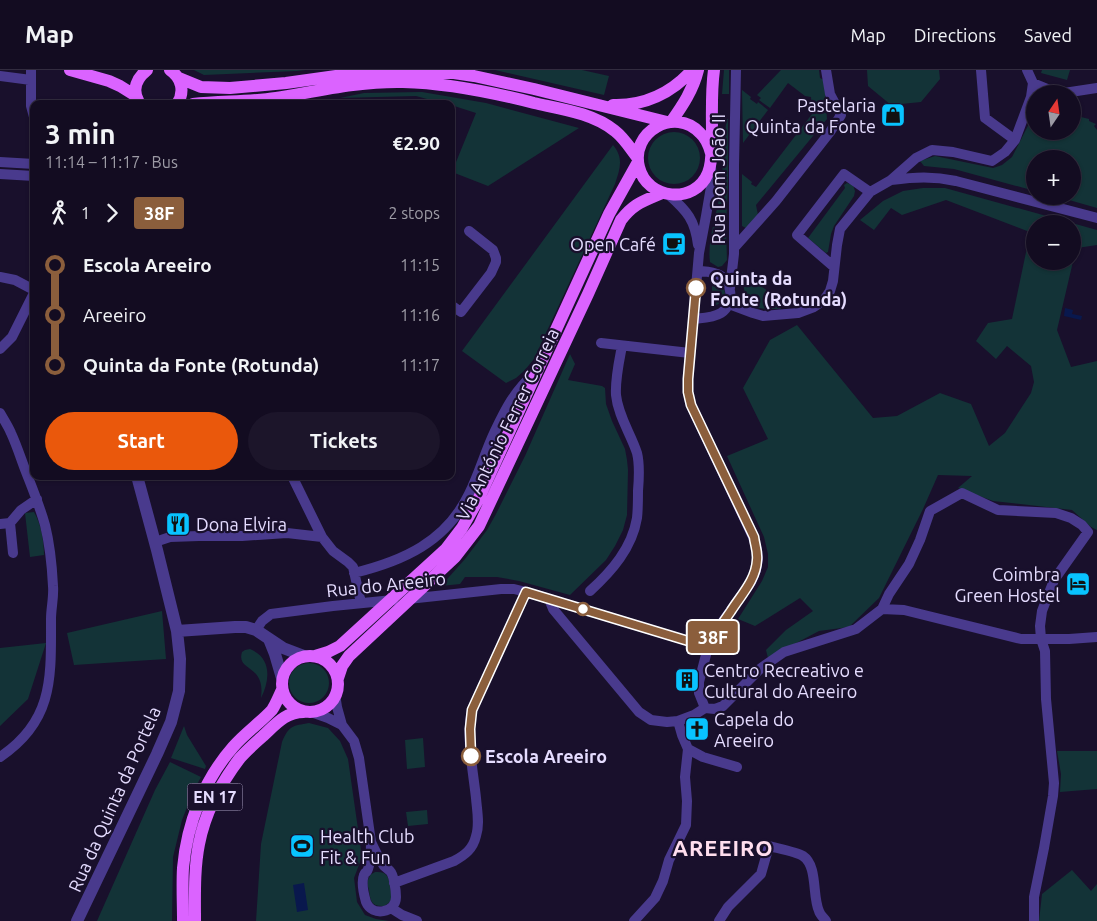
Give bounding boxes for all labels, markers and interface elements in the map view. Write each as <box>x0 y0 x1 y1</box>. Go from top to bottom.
text: Map <box>25 21 74 48</box>
text: Map <box>850 25 886 45</box>
text: Directions <box>914 25 996 45</box>
text: Saved <box>1024 25 1072 45</box>
north arrow <box>1026 85 1081 140</box>
map controls <box>1026 85 1081 270</box>
place label: Pastelaria Quinta da Fonte <box>746 95 876 137</box>
shop icon: Pastelaria Quinta da Fonte <box>880 102 906 128</box>
street label: Rua Dom João II <box>708 114 728 244</box>
text: 3 min <box>45 118 116 149</box>
text: €2.90 <box>392 132 440 154</box>
button: + <box>1026 150 1081 205</box>
text: 11:14 – 11:17 · Bus <box>45 153 178 171</box>
icon: walk <box>45 199 73 227</box>
icon: forward <box>98 199 126 227</box>
text: 38F <box>144 203 174 223</box>
text: 1 <box>81 204 90 222</box>
text: 2 stops <box>388 204 440 222</box>
button: − <box>1026 215 1081 270</box>
cafe icon: Open Café <box>661 231 687 257</box>
place label: Open Café <box>570 234 656 254</box>
text: Escola Areeiro <box>83 254 212 276</box>
text: 11:15 <box>400 256 440 274</box>
place label: Quinta da Fonte (Rotunda) <box>710 268 847 310</box>
marker: Quinta da Fonte (Rotunda) <box>686 278 706 298</box>
text: Areeiro <box>83 304 146 326</box>
text: 11:16 <box>400 306 440 324</box>
street label: Via António Ferrer Correia <box>452 325 562 523</box>
text: Quinta da Fonte (Rotunda) <box>83 354 319 376</box>
text: 11:17 <box>400 356 440 374</box>
button: Start <box>45 412 238 470</box>
button: Tickets <box>248 412 440 470</box>
restaurant icon: Dona Elvira <box>165 511 191 537</box>
place label: Dona Elvira <box>196 514 287 534</box>
place label: Coimbra Green Hostel <box>954 564 1060 605</box>
street label: Rua do Areeiro <box>325 568 447 600</box>
hotel icon: Coimbra Green Hostel <box>1065 571 1091 597</box>
unlabelled marker <box>576 602 590 616</box>
line badge: 38F <box>684 621 742 653</box>
text: 38F <box>698 627 728 647</box>
place label: Centro Recreativo e Cultural do Areeiro <box>704 660 864 701</box>
building icon: Centro Recreativo e Cultural do Areeiro <box>674 667 700 693</box>
street label: Rua da Quinta da Portela <box>64 703 165 895</box>
place label: Capela do Areeiro <box>714 709 794 750</box>
church icon: Capela do Areeiro <box>684 716 710 742</box>
marker: Escola Areeiro <box>461 746 481 766</box>
place label: Escola Areeiro <box>485 746 607 766</box>
road number: EN 17 <box>188 784 242 810</box>
place label: Health Club Fit & Fun <box>320 826 414 867</box>
sports icon: Health Club Fit & Fun <box>289 833 315 859</box>
district label: AREEIRO <box>672 835 774 860</box>

